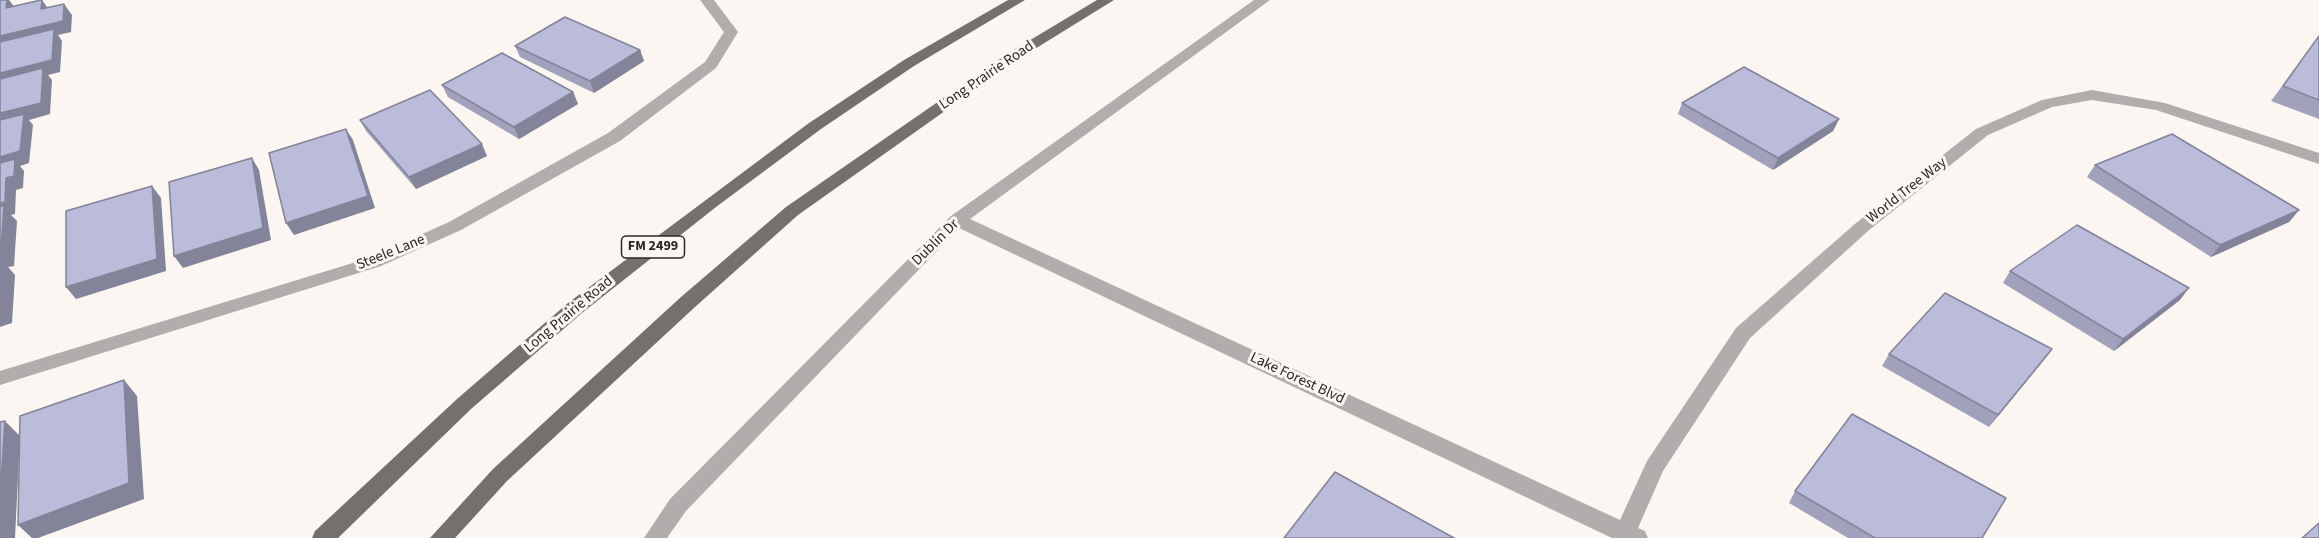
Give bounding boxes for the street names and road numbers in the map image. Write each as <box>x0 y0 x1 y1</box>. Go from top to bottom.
street label: Long Prairie Road <box>936 38 1038 114</box>
street label: World Tree Way <box>1863 154 1951 228</box>
street label: Dublin Dr <box>909 216 963 270</box>
street label: Steele Lane <box>354 231 428 275</box>
road number: FM 2499 <box>622 236 684 258</box>
street label: Long Prairie Road <box>521 273 617 357</box>
street label: Lake Forest Blvd <box>1247 349 1347 409</box>

